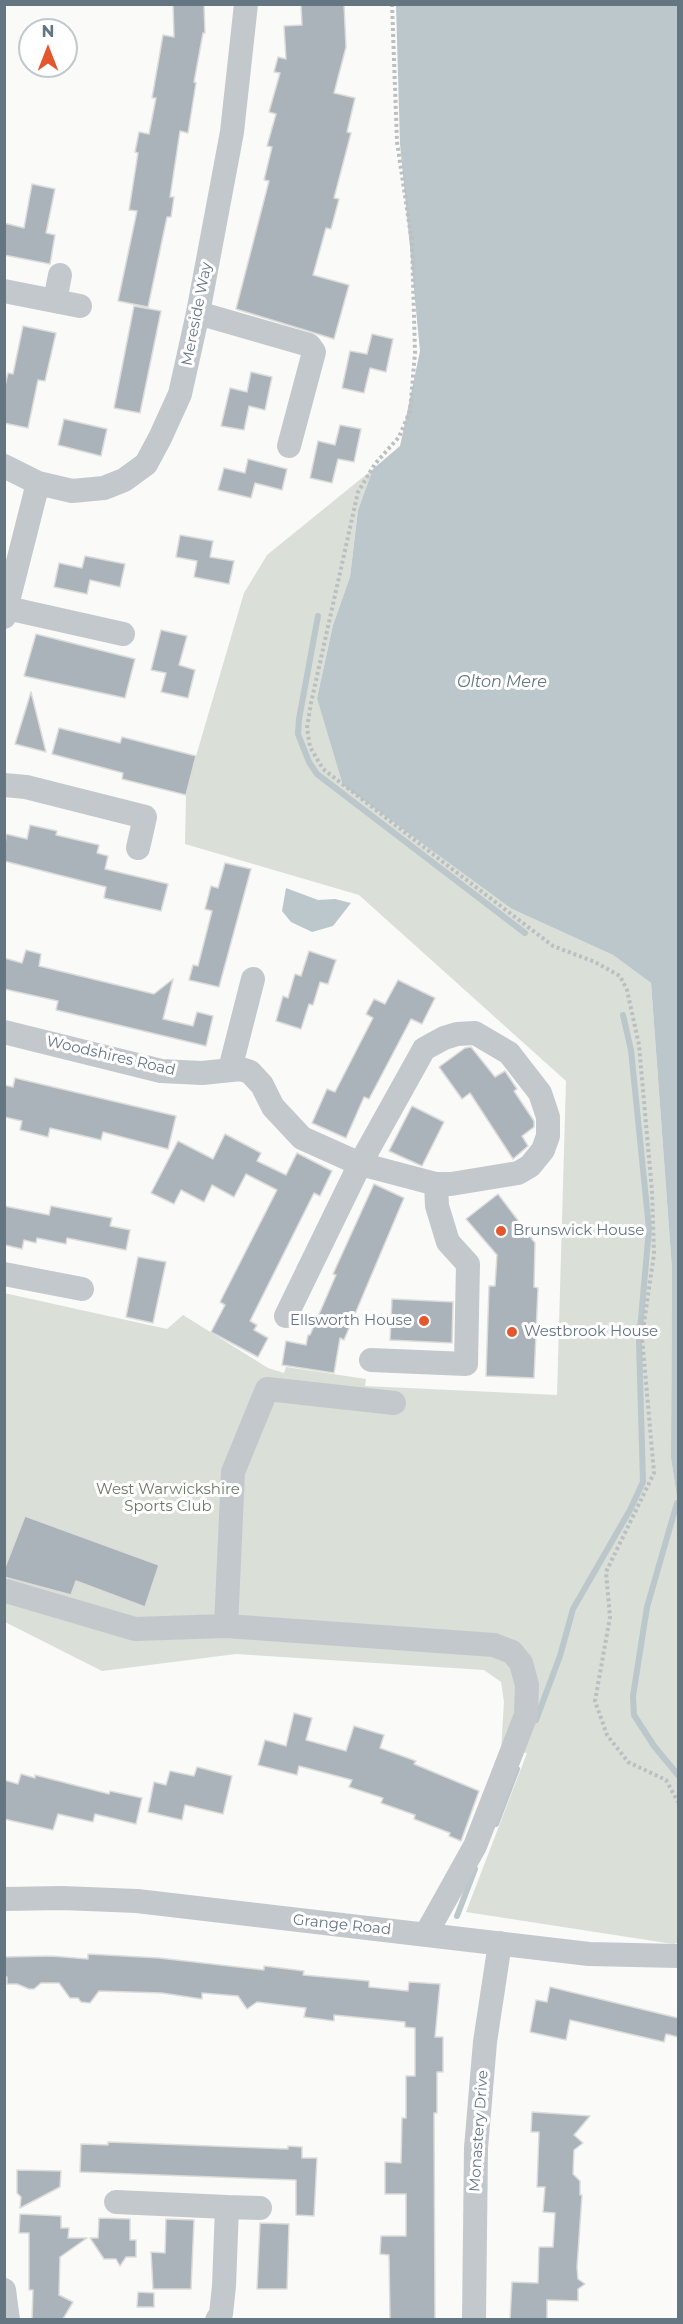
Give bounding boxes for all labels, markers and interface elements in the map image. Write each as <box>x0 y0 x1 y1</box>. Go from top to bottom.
north arrow <box>18 18 78 78</box>
text: N <box>42 22 54 41</box>
street label: Mereside Way <box>178 261 216 367</box>
water label: Olton Mere <box>457 672 547 692</box>
street label: Woodshires Road <box>45 1032 177 1080</box>
place label: Brunswick House <box>513 1222 644 1240</box>
marker: Brunswick House <box>494 1224 508 1238</box>
place label: Ellsworth House <box>290 1312 412 1330</box>
marker: Ellsworth House <box>417 1314 431 1328</box>
place label: Westbrook House <box>524 1323 658 1341</box>
marker: Westbrook House <box>505 1325 519 1339</box>
park label: West Warwickshire Sports Club <box>96 1481 240 1516</box>
street label: Grange Road <box>292 1911 392 1939</box>
street label: Monastery Drive <box>466 2069 492 2193</box>

